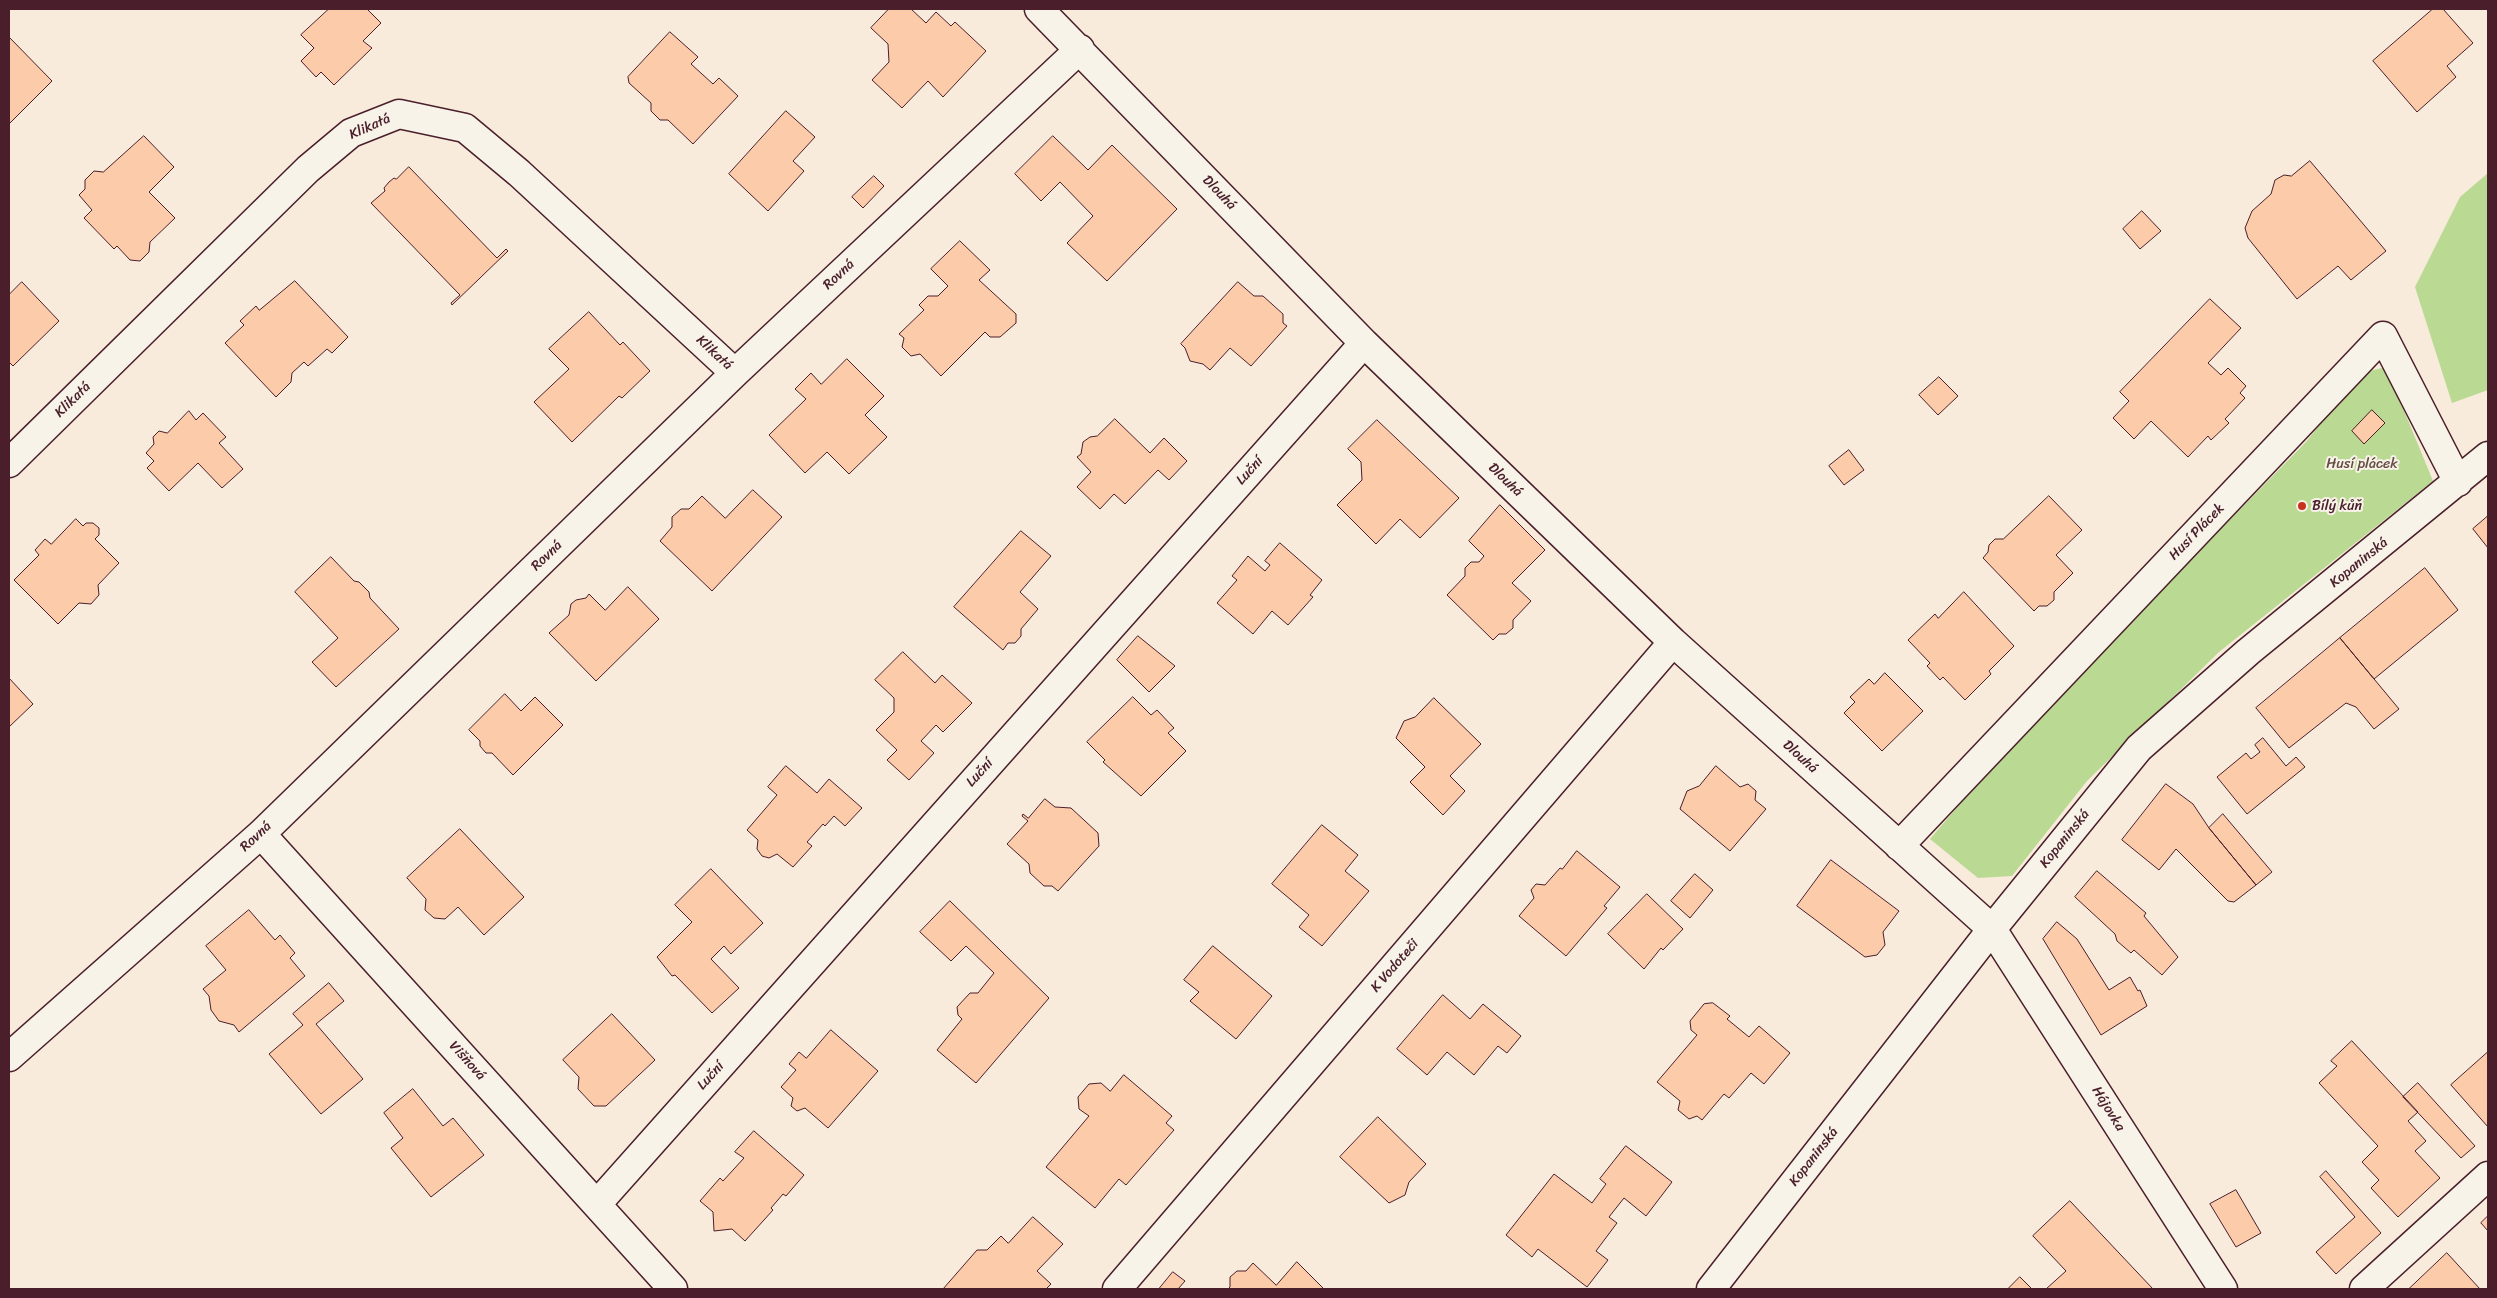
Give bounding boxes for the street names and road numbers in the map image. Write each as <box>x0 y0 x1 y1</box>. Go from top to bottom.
street label: Klikatá <box>347 110 393 144</box>
street label: Dlouhá <box>1199 172 1239 214</box>
street label: Rovná <box>820 256 858 294</box>
street label: Klikatá <box>692 332 736 374</box>
street label: Klikatá <box>52 379 94 421</box>
street label: Luční <box>1233 453 1267 489</box>
street label: Dlouhá <box>1484 460 1526 500</box>
street label: Husí Plácek <box>2166 500 2228 564</box>
street label: Kopaninská <box>2327 534 2391 592</box>
street label: Rovná <box>528 537 566 575</box>
street label: Dlouhá <box>1779 737 1821 777</box>
street label: Luční <box>963 755 997 791</box>
street label: Kopaninská <box>2036 807 2094 871</box>
street label: Rovná <box>237 818 275 856</box>
street label: K Vodoteči <box>1367 936 1423 996</box>
street label: Višňová <box>445 1038 489 1084</box>
street label: Luční <box>694 1058 728 1094</box>
street label: Hájovka <box>2088 1084 2128 1134</box>
street label: Kopaninská <box>1786 1124 1842 1190</box>

